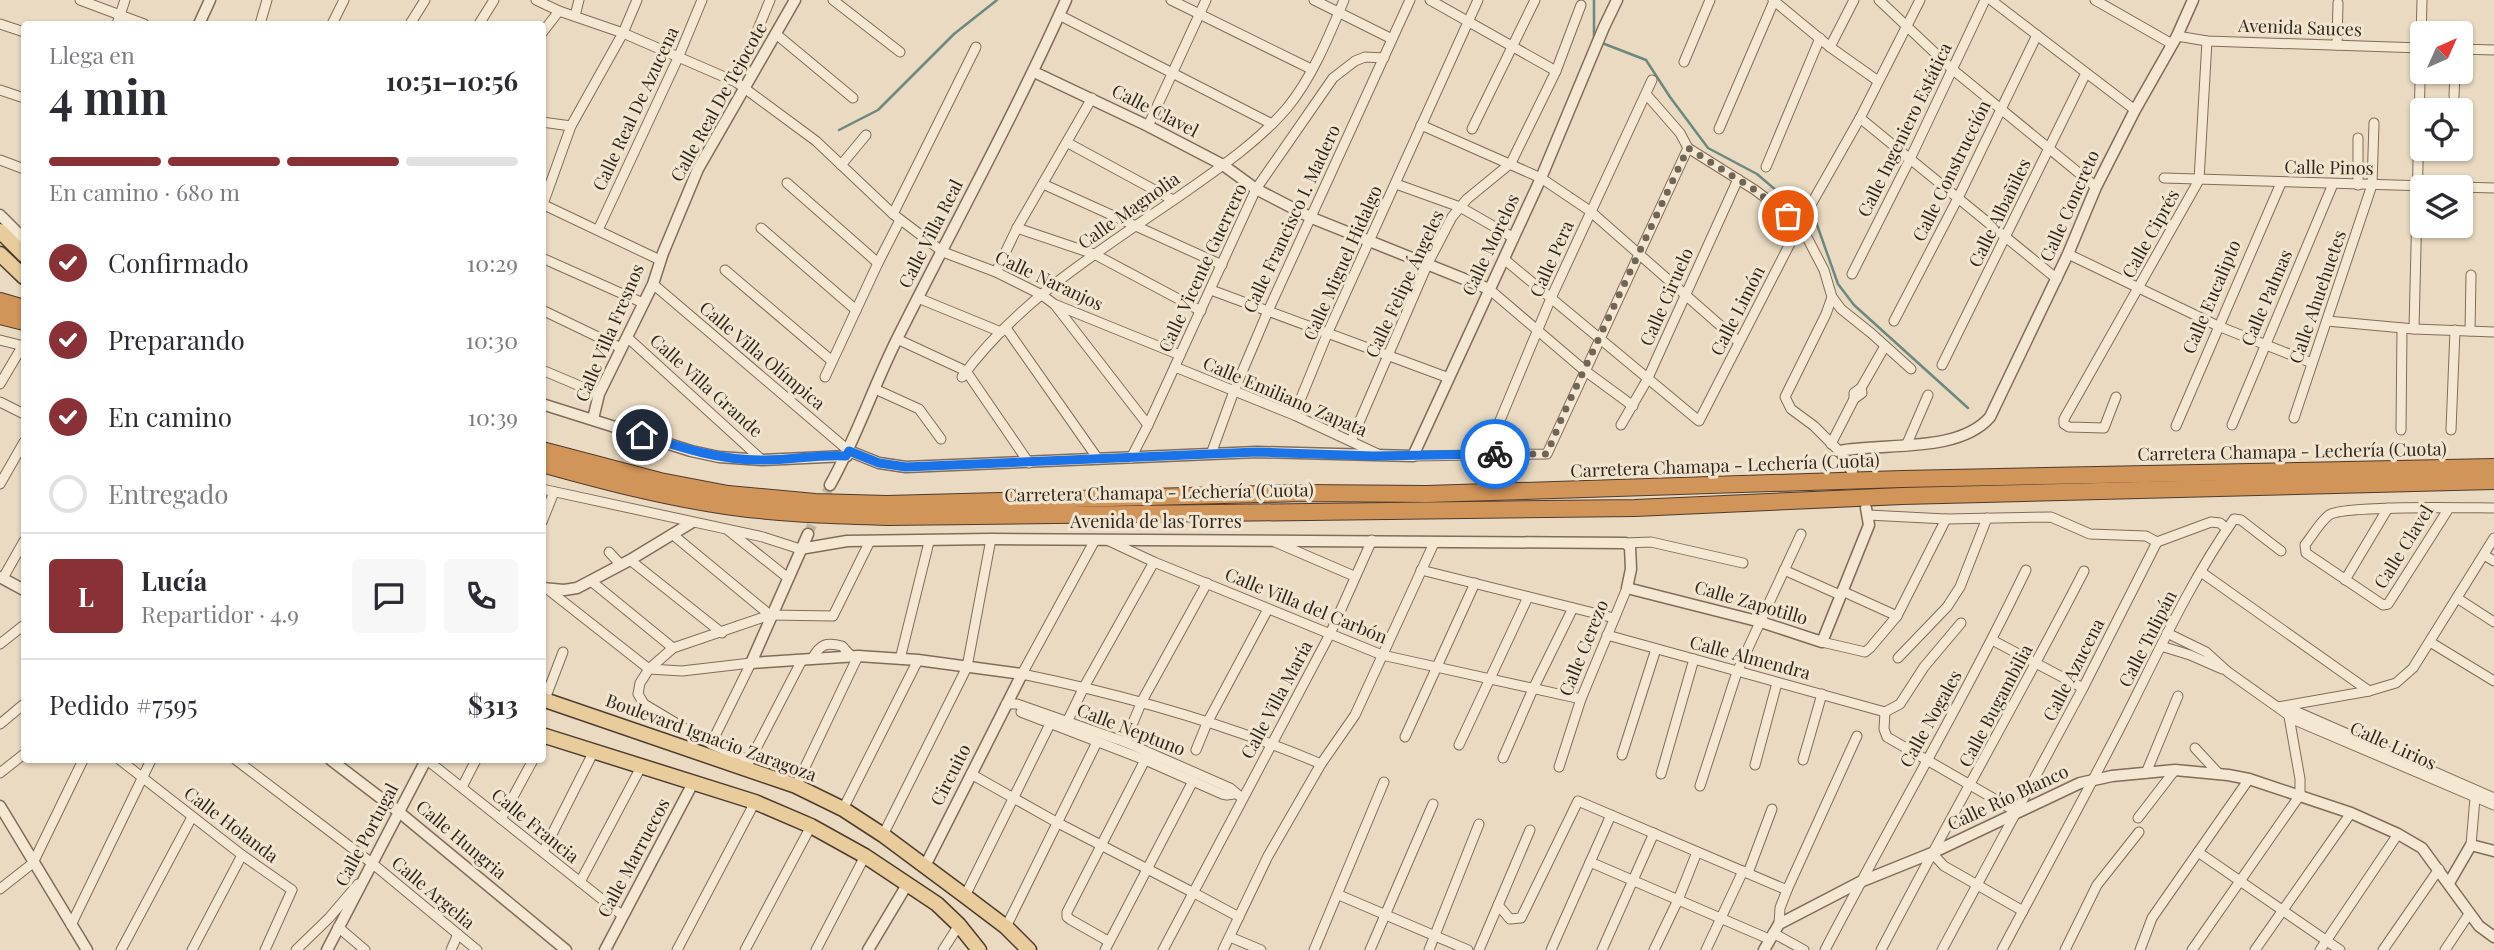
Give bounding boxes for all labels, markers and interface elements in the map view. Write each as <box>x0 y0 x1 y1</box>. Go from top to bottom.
street label: Avenida Sauces <box>2237 13 2362 41</box>
street label: Calle Real De Tejocote <box>664 17 772 186</box>
north arrow <box>2410 21 2473 84</box>
map controls <box>2410 21 2473 238</box>
street label: Calle Real De Azucena <box>587 23 684 194</box>
street label: Calle Ingeniero Estática <box>1851 38 1957 221</box>
text: Llega en <box>49 39 135 70</box>
text: 10:51–10:56 <box>386 63 518 98</box>
text: 4 min <box>49 65 168 127</box>
street label: Calle Clavel <box>1108 78 1203 142</box>
street label: Calle Construcción <box>1906 96 1996 245</box>
button: locate <box>2410 98 2473 161</box>
street label: Calle Francisco I. Madero <box>1237 121 1345 317</box>
street label: Calle Concreto <box>2034 146 2104 265</box>
street label: Calle Albañiles <box>1962 154 2036 271</box>
street label: Calle Pinos <box>2284 154 2374 180</box>
street label: Calle Magnolia <box>1073 166 1184 254</box>
street label: Calle Villa Real <box>892 175 968 292</box>
button: layers <box>2410 175 2473 238</box>
text: En camino · 680 m <box>49 176 240 207</box>
street label: Calle Vicente Guerrero <box>1152 179 1252 356</box>
street label: Calle Miguel Hidalgo <box>1297 181 1387 344</box>
street label: Calle Ciprés <box>2116 185 2184 282</box>
pin <box>1758 186 1818 246</box>
street label: Calle Morelos <box>1456 190 1524 299</box>
icon: bag <box>1769 197 1807 235</box>
street label: Calle Felipe Ángeles <box>1359 206 1449 361</box>
street label: Calle Pera <box>1524 216 1579 301</box>
street label: Calle Ahuehuetes <box>2283 227 2351 367</box>
street label: Calle Eucalipto <box>2176 236 2246 357</box>
icon: check <box>49 244 87 282</box>
street label: Calle Ciruelo <box>1634 244 1698 349</box>
text: Confirmado <box>108 245 249 280</box>
street label: Calle Naranjos <box>991 245 1107 316</box>
street label: Calle Palmas <box>2235 246 2297 350</box>
text: 10:29 <box>467 247 518 278</box>
street label: Calle Villa Fresnos <box>569 260 649 405</box>
street label: Calle Limón <box>1704 261 1770 359</box>
street label: Calle Villa Olímpica <box>695 296 831 415</box>
icon: check <box>49 321 87 359</box>
text: Preparando <box>108 322 245 357</box>
text: 10:30 <box>465 324 518 355</box>
street label: Calle Villa Grande <box>645 328 768 442</box>
street label: Calle Emiliano Zapata <box>1200 351 1371 442</box>
icon: check <box>49 398 87 436</box>
text: En camino <box>108 399 232 434</box>
text: 10:39 <box>467 401 518 432</box>
pin <box>612 405 672 465</box>
icon: home <box>623 416 661 454</box>
courier <box>1460 419 1530 489</box>
icon: bike <box>1476 435 1514 473</box>
street label: Carretera Chamapa - Lechería (Cuota) <box>2137 436 2447 466</box>
street label: Carretera Chamapa - Lechería (Cuota) <box>1570 448 1880 482</box>
text: Entregado <box>108 476 229 511</box>
street label: Carretera Chamapa - Lechería (Cuota) <box>1004 477 1314 507</box>
street label: Calle Clavel <box>2368 500 2438 593</box>
street label: Avenida de las Torres <box>1069 509 1242 533</box>
button: chat <box>352 559 426 633</box>
button: phone <box>444 559 518 633</box>
street label: Calle Villa del Carbón <box>1222 562 1391 649</box>
text: Lucía <box>141 563 207 598</box>
street label: Calle Zapotillo <box>1692 574 1811 630</box>
text: L <box>78 579 94 614</box>
street label: Calle Tulipán <box>2112 586 2182 691</box>
street label: Calle Cerezo <box>1553 596 1613 699</box>
text: Repartidor · 4.9 <box>141 598 299 629</box>
street label: Calle Azucena <box>2037 614 2109 725</box>
street label: Calle Almendra <box>1687 629 1813 685</box>
street label: Calle Villa María <box>1235 636 1317 763</box>
street label: Calle Bugambilia <box>1953 640 2038 771</box>
street label: Calle Nogales <box>1894 666 1967 771</box>
text: Pedido #7595 <box>49 687 198 722</box>
text: $313 <box>468 687 518 722</box>
street label: Boulevard Ignacio Zaragoza <box>603 688 820 786</box>
street label: Calle Neptuno <box>1074 697 1189 761</box>
street label: Calle Lirios <box>2346 715 2440 775</box>
street label: Circuito <box>924 740 976 809</box>
street label: Calle Río Blanco <box>1943 759 2072 836</box>
street label: Calle Portugal <box>329 779 403 890</box>
street label: Calle Holanda <box>180 781 284 868</box>
street label: Calle Francia <box>487 783 584 868</box>
street label: Calle Hungria <box>411 794 512 884</box>
street label: Calle Marruecos <box>592 794 675 921</box>
street label: Calle Argelia <box>387 850 480 934</box>

